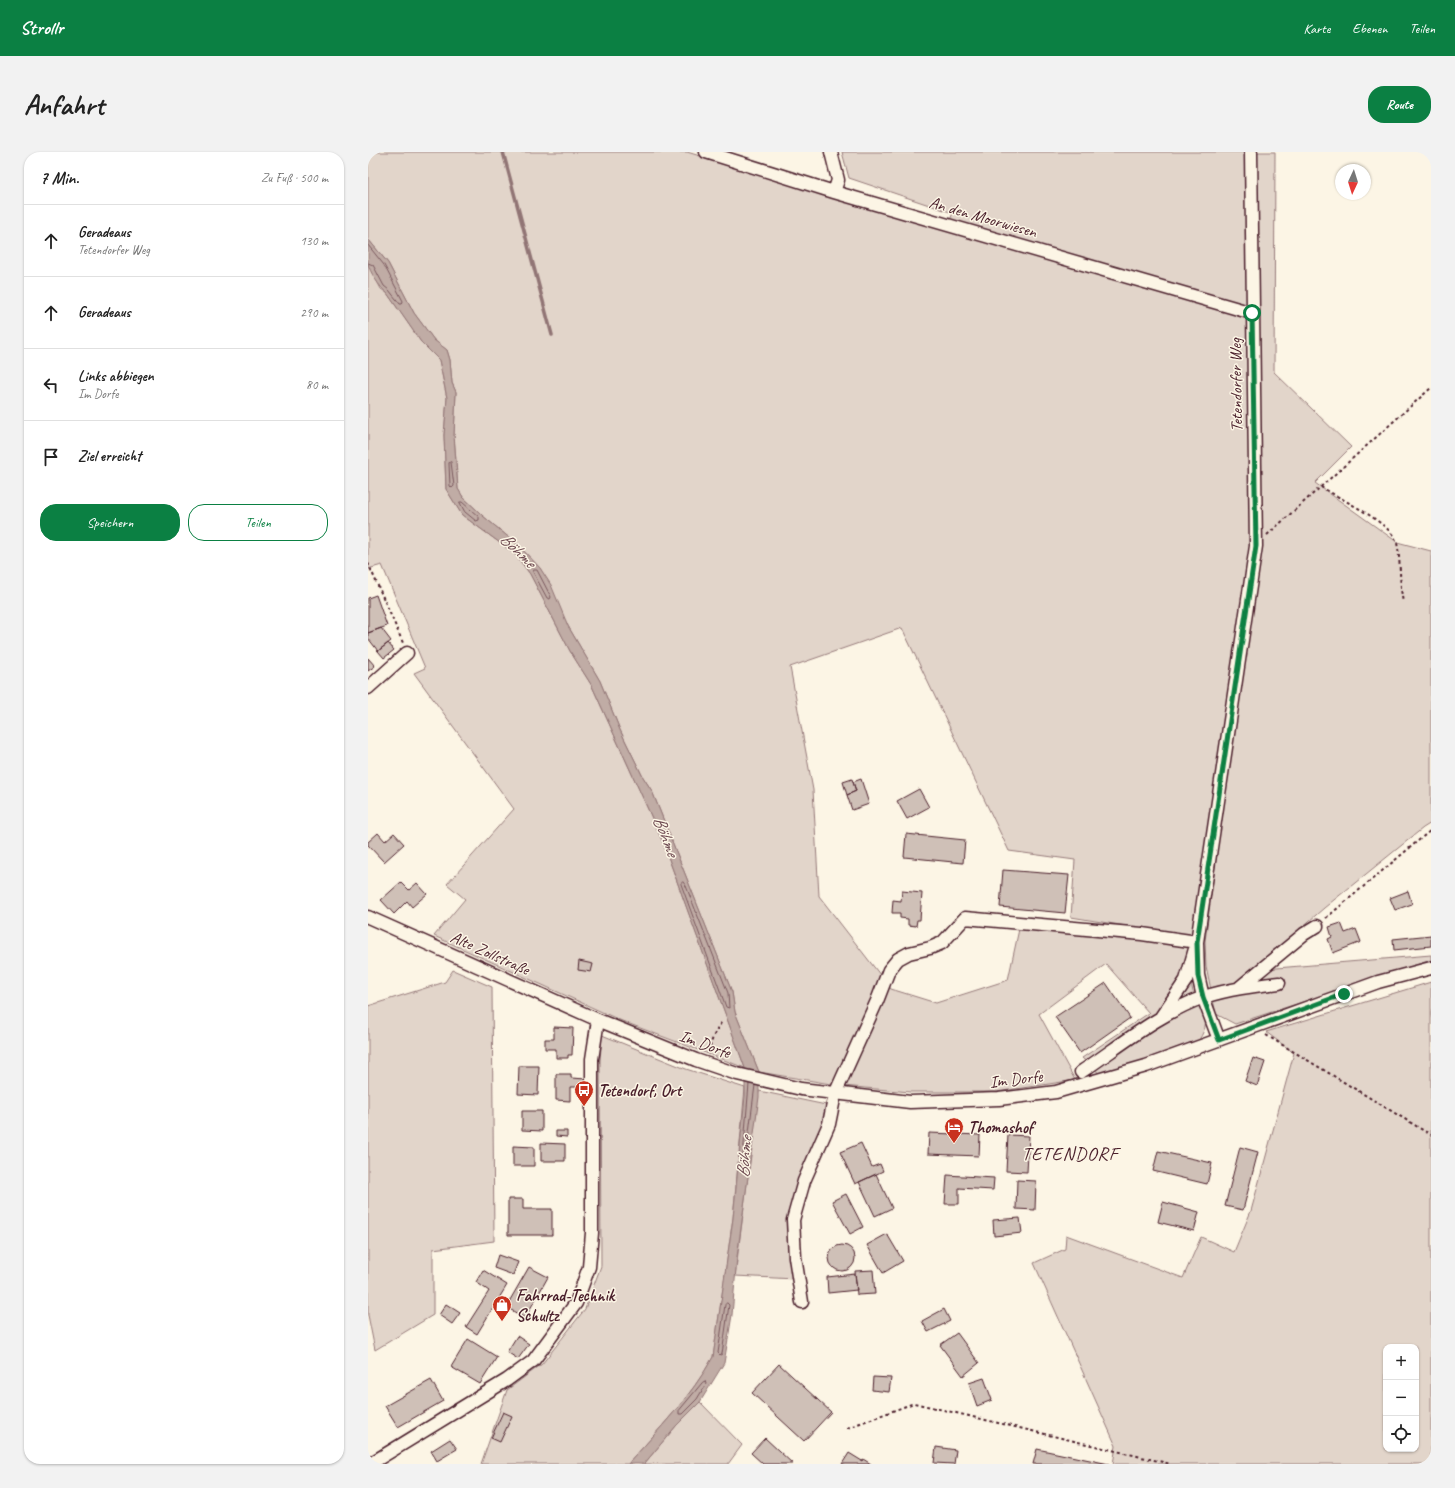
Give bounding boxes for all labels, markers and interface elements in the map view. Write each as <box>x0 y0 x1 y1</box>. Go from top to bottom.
text: Strollr <box>20 16 63 40</box>
text: Karte <box>1303 20 1330 37</box>
text: Ebenen <box>1352 20 1387 37</box>
text: Teilen <box>1409 20 1435 37</box>
button: Route <box>1368 86 1431 123</box>
text: Anfahrt <box>24 87 104 122</box>
north arrow <box>1335 164 1371 200</box>
text: 7 Min. <box>40 168 79 189</box>
text: Zu Fuß · 500 m <box>261 170 328 186</box>
street label: An den Moorwiesen <box>927 192 1040 243</box>
text: Geradeaus <box>78 223 131 242</box>
icon: ahead <box>40 230 62 252</box>
text: 130 m <box>300 233 328 249</box>
text: Tetendorfer Weg <box>78 242 150 258</box>
icon: ahead <box>40 302 62 324</box>
text: Geradeaus <box>78 303 131 322</box>
route start <box>1243 304 1261 322</box>
text: 290 m <box>300 305 328 321</box>
street label: Tetendorfer Weg <box>1225 337 1247 432</box>
text: Links abbiegen <box>78 367 154 386</box>
icon: left <box>40 374 62 396</box>
text: 80 m <box>306 377 328 393</box>
text: Im Dorfe <box>78 386 119 402</box>
icon: arrive <box>40 446 62 468</box>
text: Ziel erreicht <box>78 447 141 466</box>
button: Speichern <box>40 504 180 541</box>
button: Teilen <box>188 504 328 541</box>
water label: Böhme <box>496 528 543 574</box>
water label: Böhme <box>648 813 685 862</box>
street label: Alte Zollstraße <box>447 926 534 980</box>
route end <box>1335 985 1353 1003</box>
street label: Im Dorfe <box>676 1025 735 1063</box>
street label: Im Dorfe <box>988 1065 1045 1093</box>
bus stop icon: Tetendorf, Ort <box>573 1079 595 1107</box>
place label: Tetendorf, Ort <box>598 1080 683 1101</box>
hotel icon: Thomashof <box>943 1116 965 1144</box>
place label: Thomashof <box>968 1117 1037 1138</box>
water label: Böhme <box>731 1133 757 1178</box>
district label: TETENDORF <box>1022 1142 1122 1166</box>
place label: Fahrrad-Technik Schultz <box>516 1285 616 1326</box>
shop icon: Fahrrad-Technik Schultz <box>491 1294 513 1322</box>
map controls <box>1383 1344 1419 1452</box>
button: + <box>1383 1344 1419 1380</box>
button: − <box>1383 1380 1419 1416</box>
button: locate <box>1383 1416 1419 1452</box>

